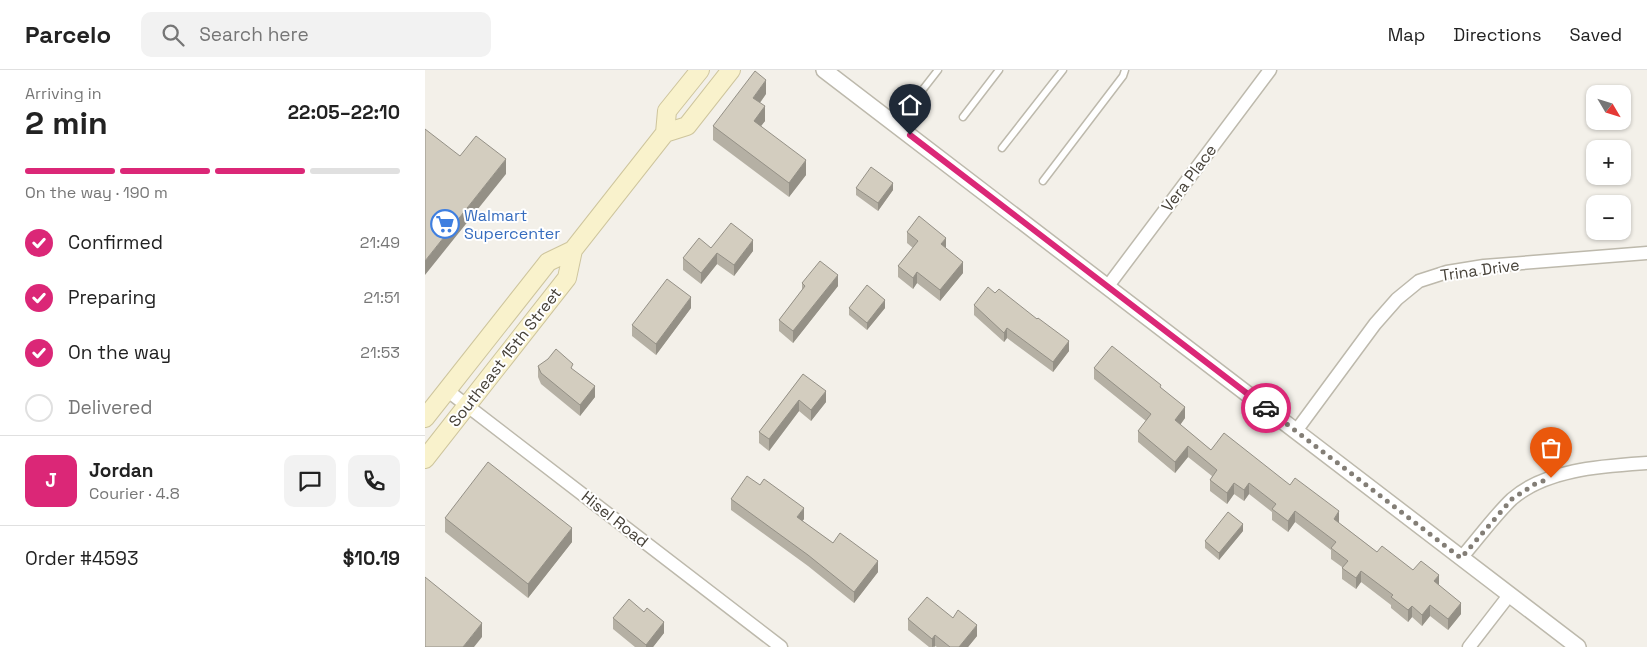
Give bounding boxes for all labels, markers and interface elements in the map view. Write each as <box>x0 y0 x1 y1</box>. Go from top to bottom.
search box <box>141 12 491 57</box>
text: Parcelo <box>25 19 111 50</box>
icon: search <box>159 21 187 49</box>
text: Search here <box>199 22 309 47</box>
text: Map <box>1388 23 1425 46</box>
text: Directions <box>1453 23 1542 46</box>
text: Saved <box>1570 23 1622 46</box>
text: Arriving in <box>25 83 102 104</box>
pin <box>889 84 931 135</box>
north arrow <box>1586 85 1631 130</box>
map controls <box>1586 85 1631 240</box>
icon: home <box>896 91 924 119</box>
text: 22:05–22:10 <box>288 100 400 125</box>
text: 2 min <box>25 103 108 143</box>
street label: Vera Place <box>1157 140 1221 216</box>
button: + <box>1586 140 1631 185</box>
text: On the way · 190 m <box>25 182 168 203</box>
button: − <box>1586 195 1631 240</box>
place label: Walmart Supercenter <box>464 205 560 244</box>
supermarket icon: Walmart Supercenter <box>430 209 460 239</box>
icon: check <box>25 229 53 257</box>
text: Confirmed <box>68 230 163 255</box>
text: 21:49 <box>360 232 400 253</box>
street label: Trina Drive <box>1439 254 1521 286</box>
street label: Southeast 15th Street <box>444 283 566 431</box>
icon: check <box>25 284 53 312</box>
text: Preparing <box>68 285 156 310</box>
text: 21:51 <box>364 287 400 308</box>
icon: check <box>25 339 53 367</box>
text: On the way <box>68 340 171 365</box>
text: 21:53 <box>360 342 400 363</box>
courier <box>1241 383 1291 433</box>
icon: car <box>1252 394 1280 422</box>
text: Delivered <box>68 395 153 420</box>
pin <box>1530 427 1572 478</box>
icon: bag <box>1537 434 1565 462</box>
button: chat <box>284 455 336 507</box>
button: phone <box>348 455 400 507</box>
text: Jordan <box>89 458 154 483</box>
text: J <box>45 468 57 493</box>
text: Courier · 4.8 <box>89 483 180 504</box>
street label: Hisel Road <box>577 486 653 552</box>
text: Order #4593 <box>25 546 138 571</box>
text: $10.19 <box>343 546 400 571</box>

